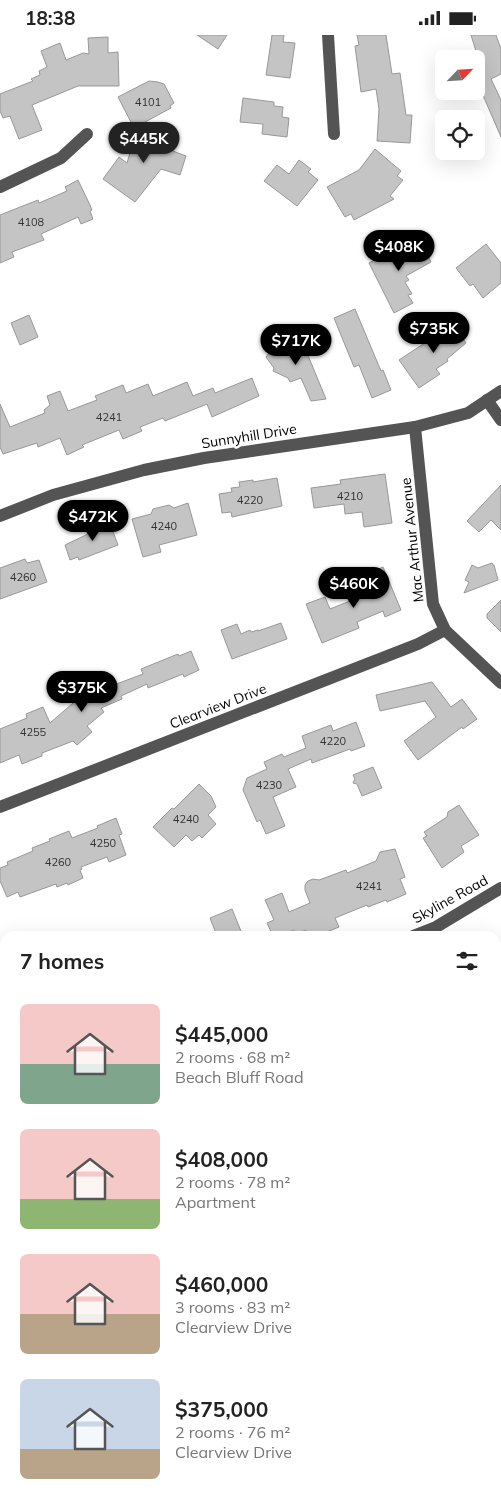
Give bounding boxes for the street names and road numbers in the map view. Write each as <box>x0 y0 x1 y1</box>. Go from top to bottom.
street label: Sunnyhill Drive <box>200 420 298 452</box>
street label: Mac Arthur Avenue <box>396 477 428 603</box>
street label: Clearview Drive <box>167 679 269 733</box>
street label: Skyline Road <box>409 871 491 927</box>

